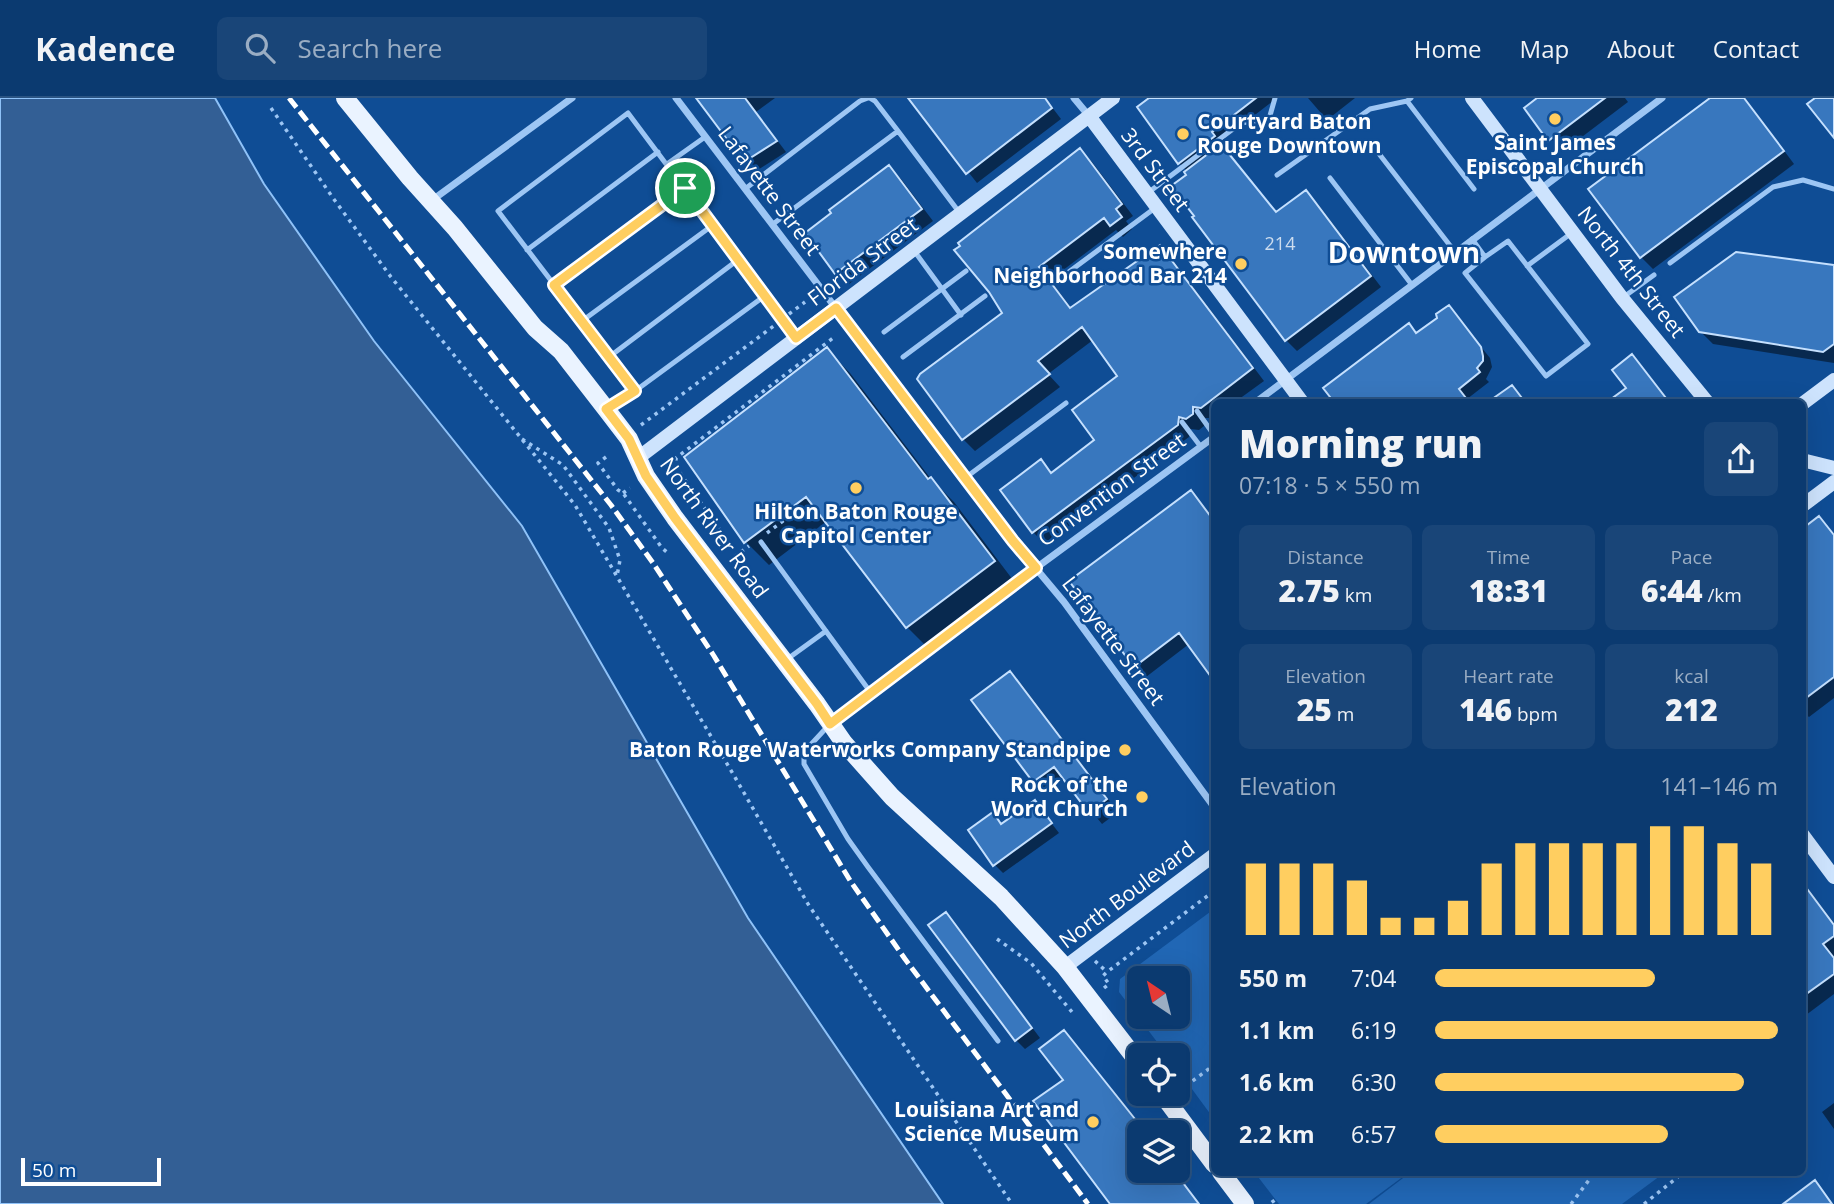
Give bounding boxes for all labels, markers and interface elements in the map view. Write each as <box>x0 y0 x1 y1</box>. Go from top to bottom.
search box <box>217 17 707 80</box>
text: Kadence <box>35 26 175 71</box>
icon: search <box>241 29 279 67</box>
text: Search here <box>297 30 442 66</box>
text: Home <box>1414 32 1482 65</box>
text: Map <box>1520 32 1569 65</box>
text: About <box>1607 32 1675 65</box>
text: Contact <box>1713 32 1799 65</box>
place label: Courtyard Baton Rouge Downtown <box>1197 107 1382 159</box>
marker: Saint James Episcopal Church <box>1547 111 1563 127</box>
street label: Lafayette Street <box>712 120 827 261</box>
street label: 3rd Street <box>1115 122 1196 217</box>
marker: Courtyard Baton Rouge Downtown <box>1175 126 1191 142</box>
place label: Saint James Episcopal Church <box>1466 128 1644 180</box>
pin <box>655 158 715 218</box>
icon: arrive <box>666 169 704 207</box>
street label: North 4th Street <box>1572 200 1692 343</box>
street label: Florida Street <box>802 211 923 312</box>
house number: 214 <box>1265 231 1295 255</box>
district label: Downtown <box>1328 233 1480 271</box>
place label: Somewhere Neighborhood Bar 214 <box>993 237 1227 289</box>
marker: Somewhere Neighborhood Bar 214 <box>1233 256 1249 272</box>
text: Morning run <box>1239 417 1483 469</box>
button: share <box>1704 422 1778 496</box>
street label: Convention Street <box>1032 426 1191 552</box>
street label: North River Road <box>654 451 775 603</box>
text: 07:18 · 5 × 550 m <box>1239 469 1421 501</box>
marker: Hilton Baton Rouge Capitol Center <box>848 480 864 496</box>
place label: Hilton Baton Rouge Capitol Center <box>754 497 958 549</box>
text: Distance <box>1287 544 1364 570</box>
text: Time <box>1487 544 1530 570</box>
text: Pace <box>1671 544 1712 570</box>
street label: Lafayette Street <box>1056 570 1171 711</box>
text: 2.75 <box>1279 570 1340 611</box>
text: 18:31 <box>1469 570 1548 611</box>
text: 6:44 <box>1641 570 1702 611</box>
text: km <box>1340 582 1372 608</box>
text: /km <box>1702 582 1742 608</box>
text: Elevation <box>1285 663 1366 689</box>
text: Heart rate <box>1463 663 1554 689</box>
text: kcal <box>1674 663 1709 689</box>
text: 25 <box>1297 689 1332 730</box>
text: 146 <box>1459 689 1512 730</box>
text: 212 <box>1665 689 1718 730</box>
text: m <box>1332 701 1354 727</box>
text: bpm <box>1512 701 1558 727</box>
place label: Baton Rouge Waterworks Company Standpipe <box>629 735 1111 763</box>
marker: Baton Rouge Waterworks Company Standpipe <box>1117 742 1133 758</box>
place label: Rock of the Word Church <box>991 770 1128 822</box>
text: Elevation <box>1239 770 1337 802</box>
text: 141–146 m <box>1660 770 1778 802</box>
marker: Rock of the Word Church <box>1134 789 1150 805</box>
street label: North Boulevard <box>1053 834 1200 954</box>
text: 550 m <box>1239 962 1307 994</box>
text: 7:04 <box>1351 962 1397 994</box>
north arrow <box>1127 966 1190 1029</box>
map controls <box>1127 966 1190 1183</box>
text: 1.1 km <box>1239 1014 1315 1046</box>
text: 6:19 <box>1351 1014 1397 1046</box>
button: locate <box>1127 1043 1190 1106</box>
text: 1.6 km <box>1239 1066 1315 1098</box>
text: 6:30 <box>1351 1066 1397 1098</box>
place label: Louisiana Art and Science Museum <box>894 1095 1079 1147</box>
marker: Louisiana Art and Science Museum <box>1085 1114 1101 1130</box>
text: 2.2 km <box>1239 1118 1315 1150</box>
text: 6:57 <box>1351 1118 1397 1150</box>
button: layers <box>1127 1120 1190 1183</box>
scale bar <box>21 1155 161 1187</box>
text: 50 m <box>32 1157 76 1183</box>

